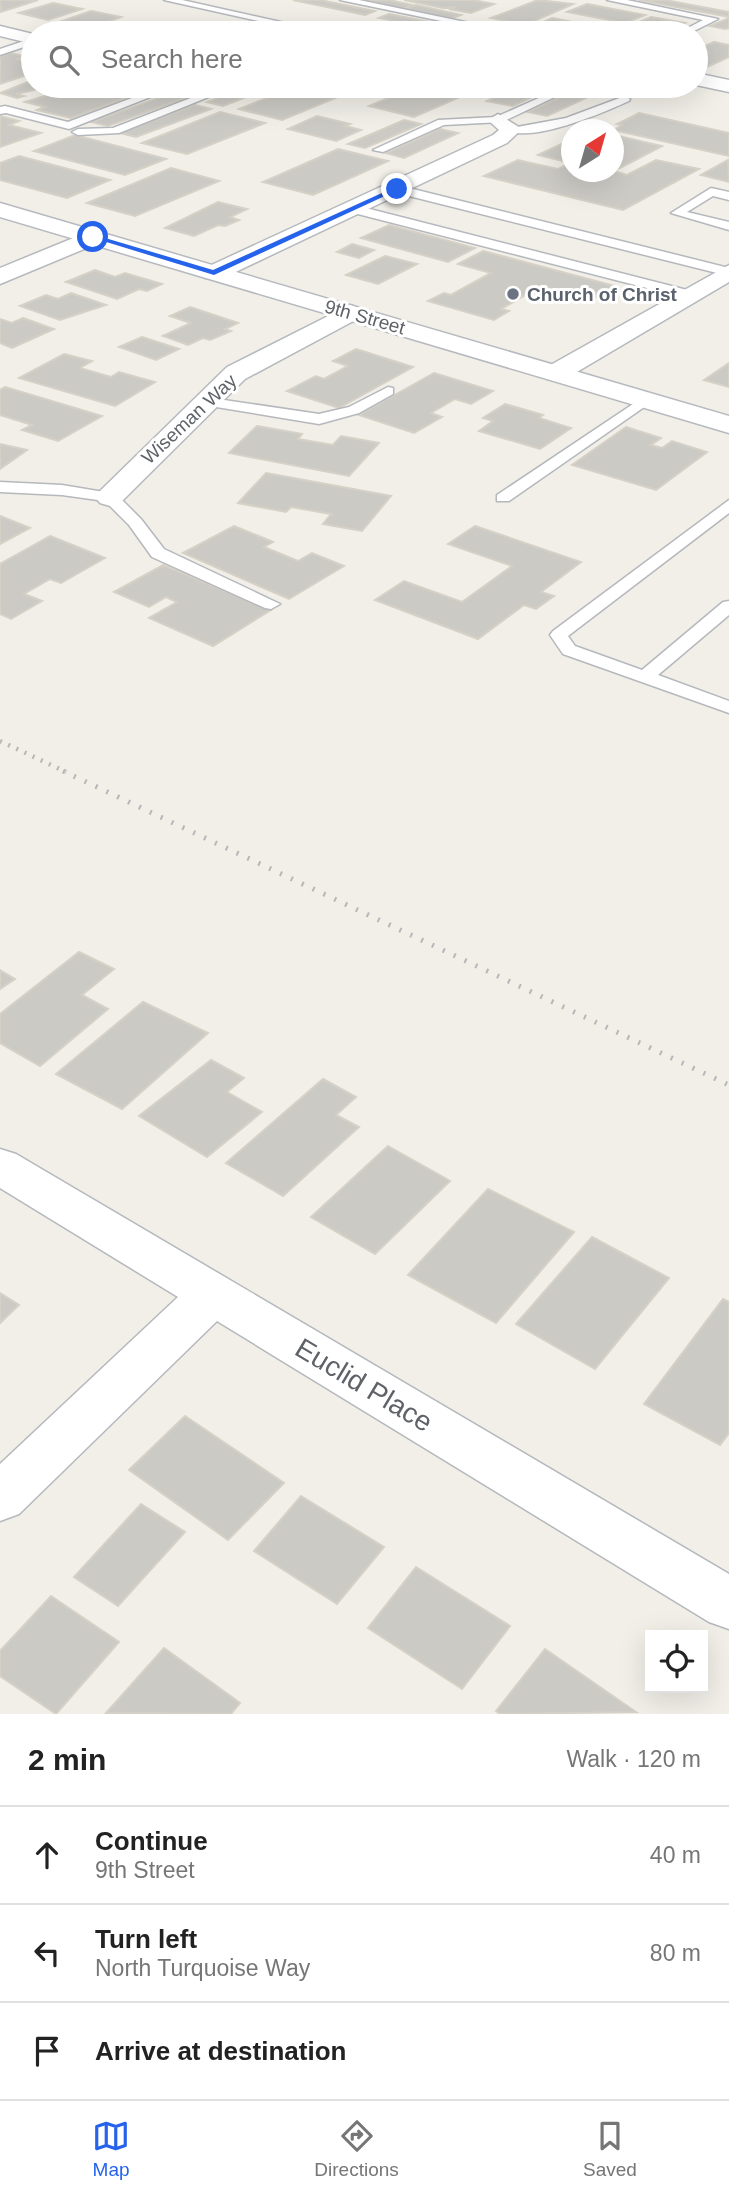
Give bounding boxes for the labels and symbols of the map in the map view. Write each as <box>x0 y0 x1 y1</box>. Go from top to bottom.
north arrow <box>561 119 624 182</box>
route end <box>381 173 412 204</box>
route start <box>77 221 108 252</box>
place label: Church of Christ <box>527 284 678 305</box>
marker: Church of Christ <box>505 286 521 302</box>
street label: 9th Street <box>323 296 408 339</box>
street label: Wiseman Way <box>137 369 241 468</box>
street label: Euclid Place <box>290 1332 438 1438</box>

